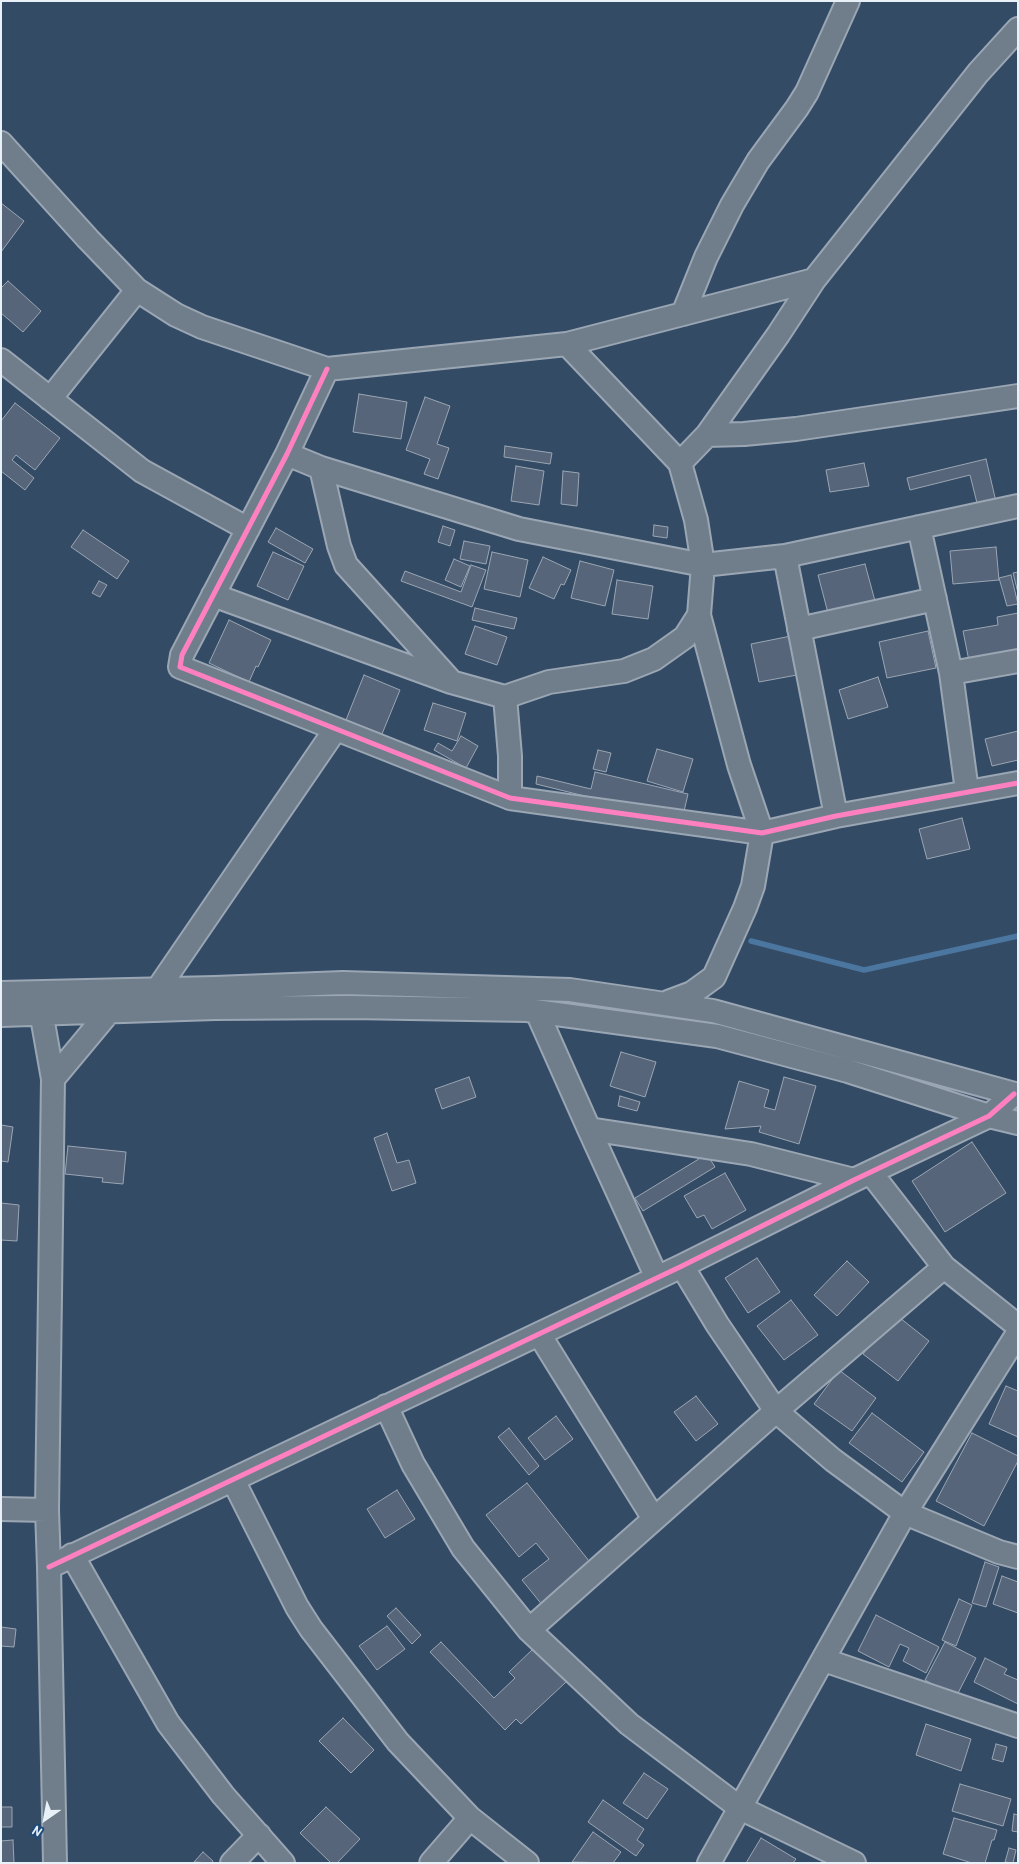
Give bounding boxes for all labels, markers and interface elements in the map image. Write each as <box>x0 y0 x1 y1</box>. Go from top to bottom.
north arrow <box>20 1794 70 1844</box>
text: N <box>28 1822 45 1842</box>

